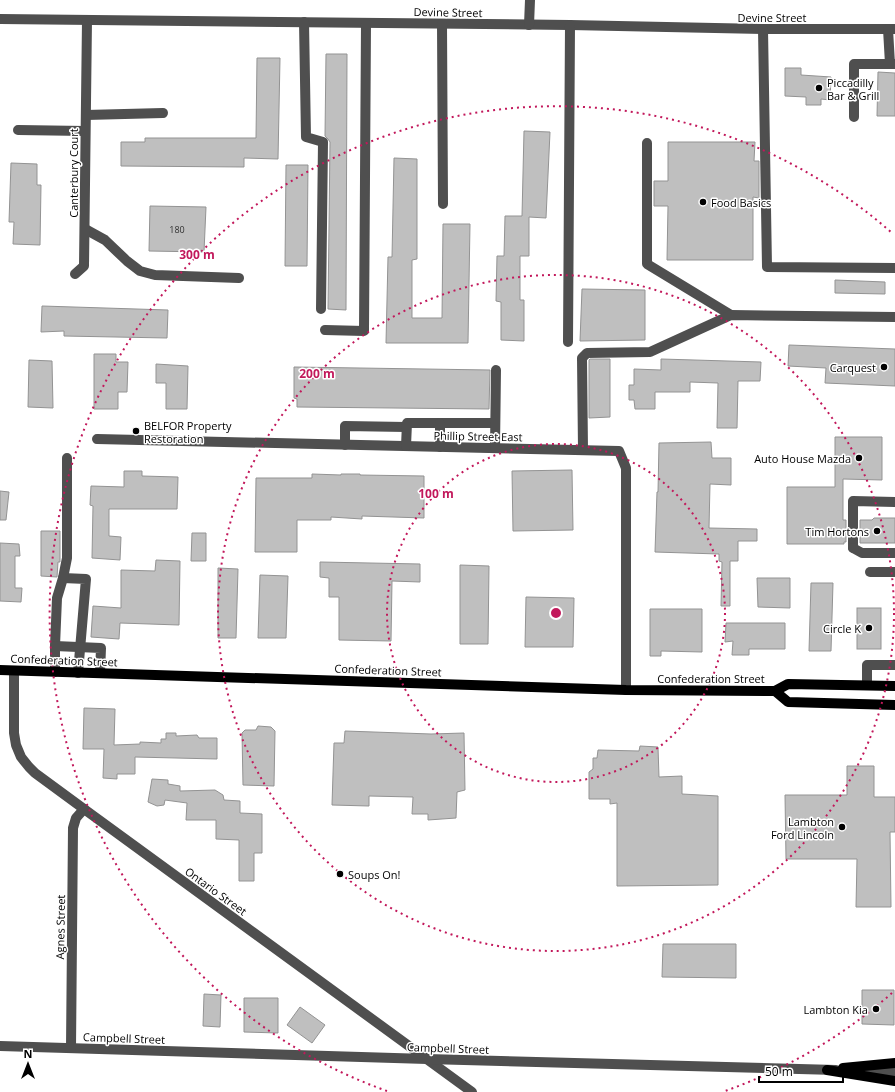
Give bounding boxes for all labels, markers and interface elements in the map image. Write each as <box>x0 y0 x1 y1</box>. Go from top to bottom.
street label: Devine Street <box>413 4 483 20</box>
street label: Devine Street <box>738 10 807 25</box>
place label: Piccadilly Bar & Grill <box>827 75 879 103</box>
marker: Piccadilly Bar & Grill <box>814 83 824 93</box>
street label: Canterbury Court <box>66 128 81 218</box>
place label: Food Basics <box>711 195 771 210</box>
marker: Food Basics <box>698 197 708 207</box>
house number: 180 <box>169 223 185 236</box>
text: 300 m <box>179 246 215 263</box>
place label: Carquest <box>830 360 876 375</box>
marker: Carquest <box>879 362 889 372</box>
text: 200 m <box>299 365 335 382</box>
place label: BELFOR Property Restoration <box>144 418 232 446</box>
marker: BELFOR Property Restoration <box>131 426 141 436</box>
street label: Phillip Street East <box>433 428 523 444</box>
place label: Auto House Mazda <box>754 451 851 466</box>
marker: Auto House Mazda <box>854 453 864 463</box>
text: 100 m <box>418 485 454 502</box>
place label: Tim Hortons <box>805 524 869 539</box>
marker: Tim Hortons <box>872 526 882 536</box>
centre of rings <box>549 606 563 620</box>
place label: Circle K <box>823 621 861 636</box>
marker: Circle K <box>864 623 874 633</box>
street label: Confederation Street <box>10 651 118 669</box>
street label: Confederation Street <box>334 661 442 679</box>
street label: Confederation Street <box>657 671 765 686</box>
place label: Lambton Ford Lincoln <box>771 814 834 842</box>
marker: Lambton Ford Lincoln <box>837 822 847 832</box>
street label: Ontario Street <box>182 864 250 919</box>
place label: Soups On! <box>348 867 401 882</box>
marker: Soups On! <box>335 869 345 879</box>
street label: Agnes Street <box>52 894 68 959</box>
place label: Lambton Kia <box>803 1002 868 1017</box>
marker: Lambton Kia <box>871 1004 881 1014</box>
street label: Campbell Street <box>83 1029 165 1047</box>
street label: Campbell Street <box>407 1039 489 1057</box>
north arrow <box>8 1044 48 1084</box>
text: N <box>24 1046 32 1061</box>
scale bar <box>759 1058 843 1084</box>
text: 50 m <box>765 1063 793 1080</box>

